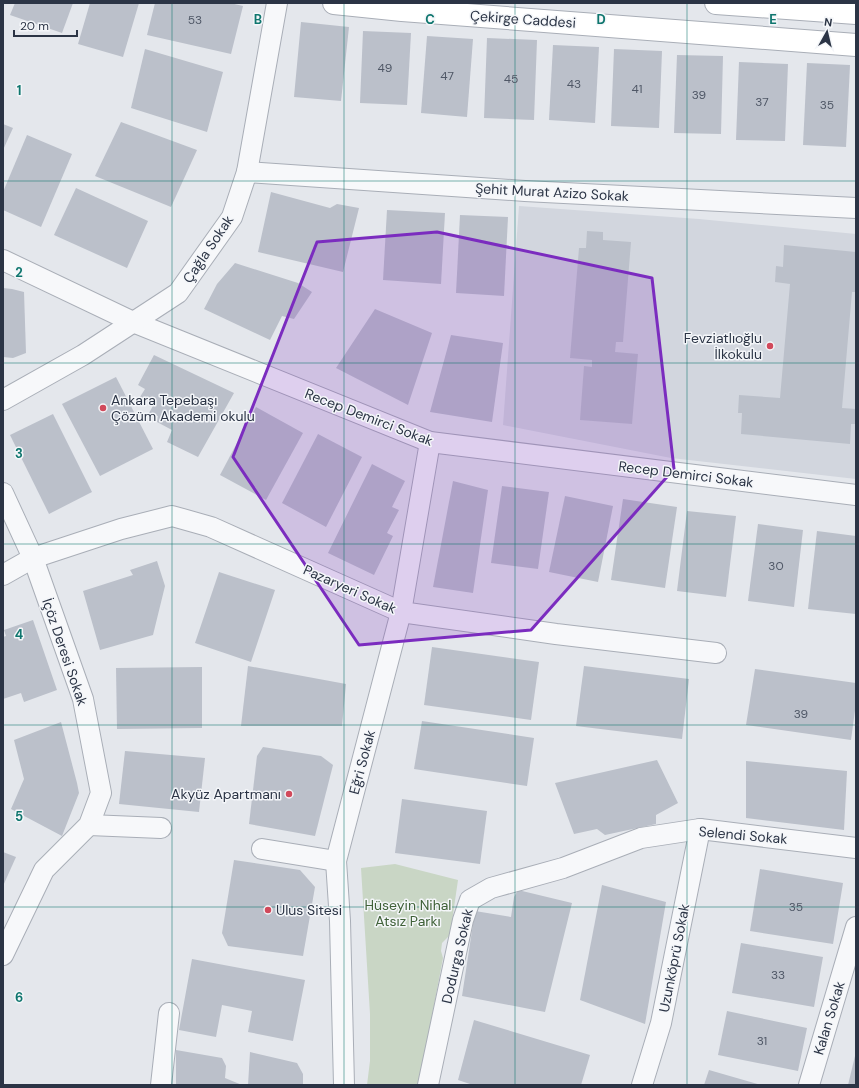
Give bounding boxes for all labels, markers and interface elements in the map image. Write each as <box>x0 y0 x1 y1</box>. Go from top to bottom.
street label: Çekirge Caddesi <box>469 6 577 32</box>
text: B <box>254 11 262 28</box>
text: C <box>425 11 435 28</box>
text: D <box>596 11 606 28</box>
text: E <box>769 11 777 28</box>
scale bar <box>14 12 77 38</box>
house number: 53 <box>188 12 202 28</box>
north arrow <box>807 12 847 52</box>
text: N <box>823 15 833 30</box>
text: 20 m <box>20 18 49 34</box>
house number: 49 <box>378 60 392 76</box>
house number: 47 <box>440 68 454 84</box>
house number: 45 <box>504 71 518 87</box>
house number: 43 <box>567 76 581 92</box>
house number: 41 <box>631 81 643 97</box>
text: 1 <box>17 82 21 99</box>
house number: 39 <box>692 87 706 103</box>
house number: 37 <box>755 94 769 110</box>
house number: 35 <box>820 97 834 113</box>
street label: Şehit Murat Azizo Sokak <box>475 179 629 205</box>
street label: Çağla Sokak <box>179 212 237 286</box>
text: 2 <box>15 264 23 281</box>
place label: Fevziatlıoğlu İlkokulu <box>684 329 762 363</box>
marker: Fevziatlıoğlu İlkokulu <box>765 341 775 351</box>
street label: Recep Demirci Sokak <box>302 384 436 450</box>
place label: Ankara Tepebaşı Çözüm Akademi okulu <box>111 391 255 425</box>
marker: Ankara Tepebaşı Çözüm Akademi okulu <box>98 403 108 413</box>
text: 3 <box>15 445 23 462</box>
street label: Recep Demirci Sokak <box>617 457 755 491</box>
house number: 30 <box>768 558 784 574</box>
street label: Pazaryeri Sokak <box>301 560 399 618</box>
street label: İçöz Deresi Sokak <box>38 596 92 708</box>
text: 4 <box>15 626 23 643</box>
house number: 39 <box>794 706 808 722</box>
street label: Eğri Sokak <box>345 728 379 796</box>
place label: Akyüz Apartmanı <box>171 785 281 803</box>
marker: Akyüz Apartmanı <box>284 789 294 799</box>
text: 5 <box>15 808 23 825</box>
street label: Selendi Sokak <box>698 822 788 848</box>
park label: Hüseyin Nihal Atsız Parkı <box>365 896 451 930</box>
house number: 35 <box>789 899 803 915</box>
place label: Ulus Sitesi <box>276 901 342 919</box>
street label: Uzunköprü Sokak <box>655 902 693 1014</box>
marker: Ulus Sitesi <box>263 905 273 915</box>
street label: Dodurga Sokak <box>437 907 477 1005</box>
house number: 33 <box>771 967 785 983</box>
street label: Kalan Sokak <box>809 979 849 1057</box>
text: 6 <box>15 989 23 1006</box>
house number: 31 <box>757 1033 767 1049</box>

